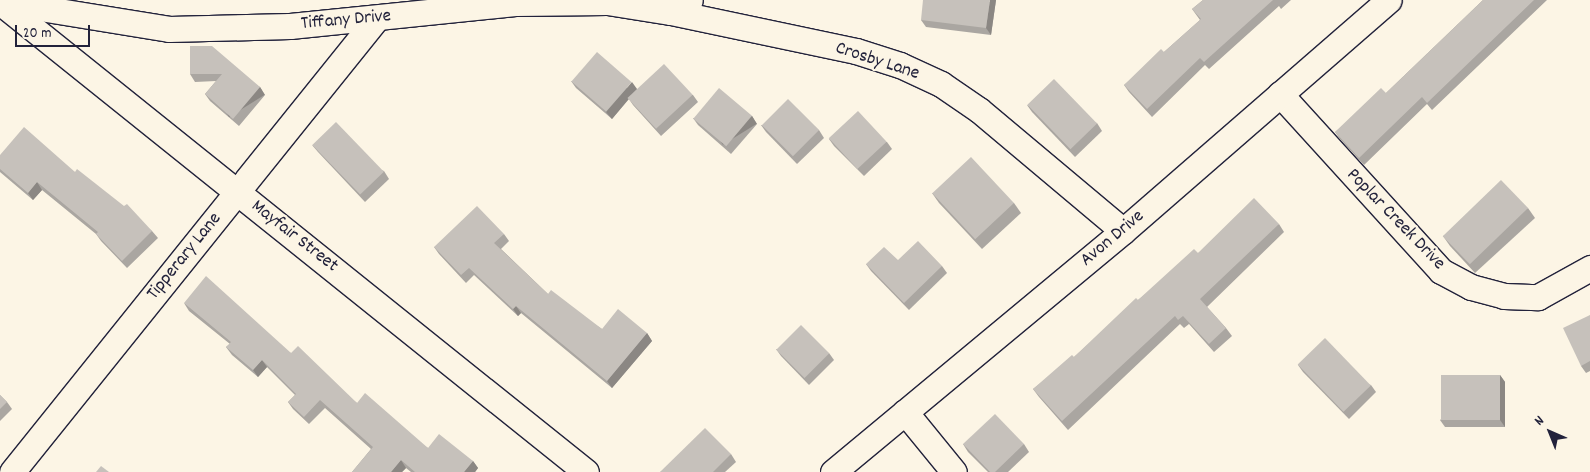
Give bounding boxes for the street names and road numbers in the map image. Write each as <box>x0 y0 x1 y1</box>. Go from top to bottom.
street label: Tiffany Drive <box>300 6 392 36</box>
street label: Crosby Lane <box>832 38 922 86</box>
street label: Poplar Creek Drive <box>1341 164 1449 276</box>
street label: Mayfair Street <box>246 196 342 278</box>
street label: Avon Drive <box>1076 206 1150 272</box>
street label: Tipperary Lane <box>143 209 227 305</box>

